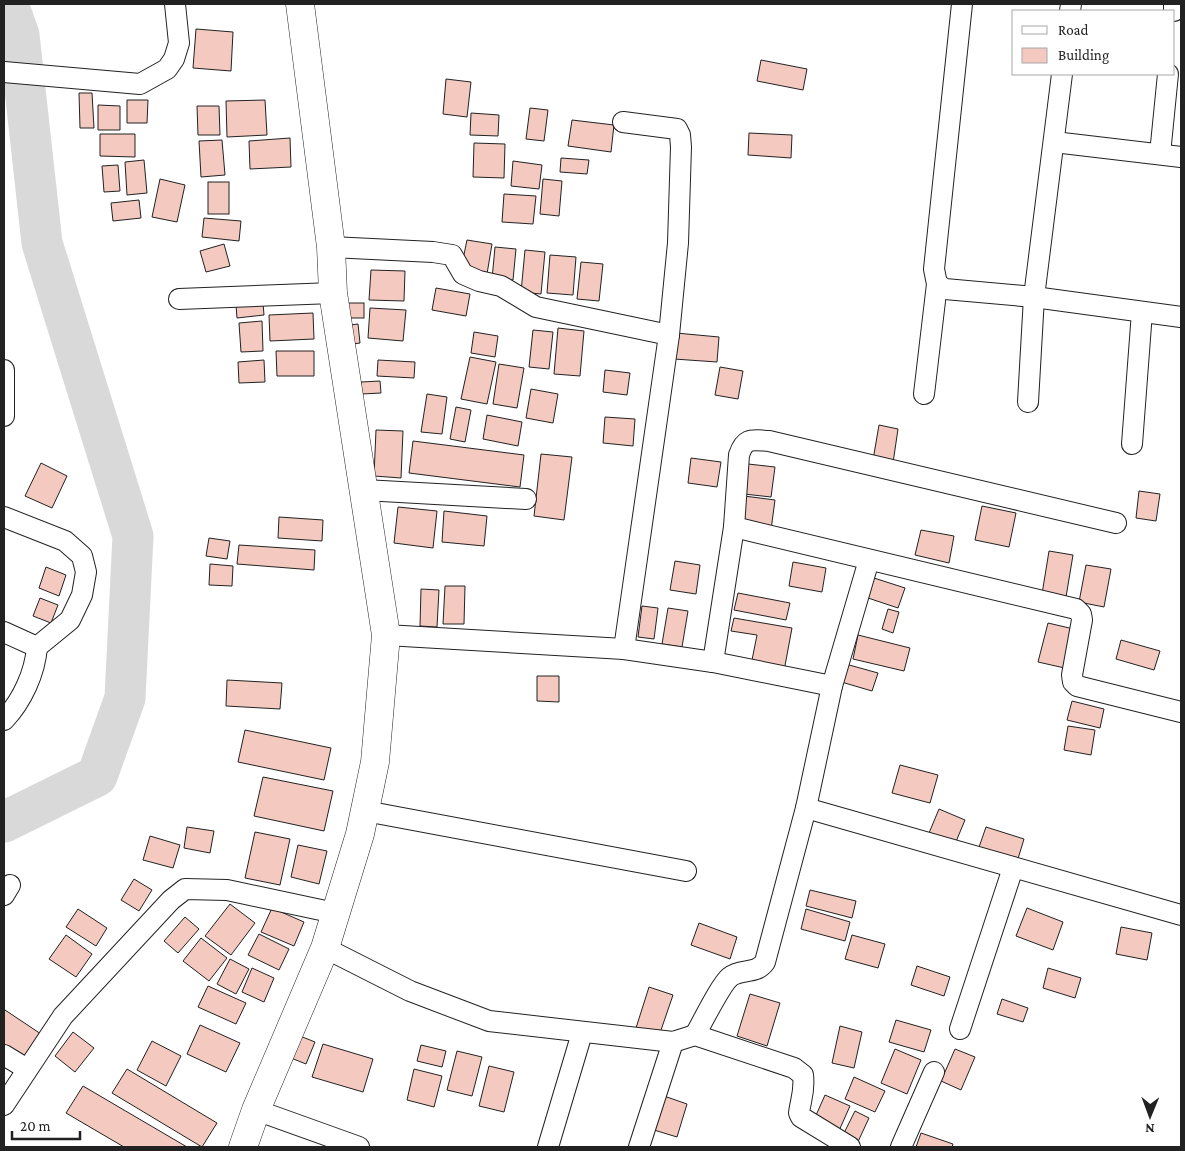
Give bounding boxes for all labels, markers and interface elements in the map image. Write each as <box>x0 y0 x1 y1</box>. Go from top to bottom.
legend <box>1012 10 1175 75</box>
text: Road <box>1058 22 1089 38</box>
text: Building <box>1058 47 1109 64</box>
north arrow <box>1125 1091 1175 1141</box>
scale bar <box>12 1108 80 1140</box>
text: 20 m <box>20 1118 51 1134</box>
text: N <box>1144 1121 1155 1137</box>

